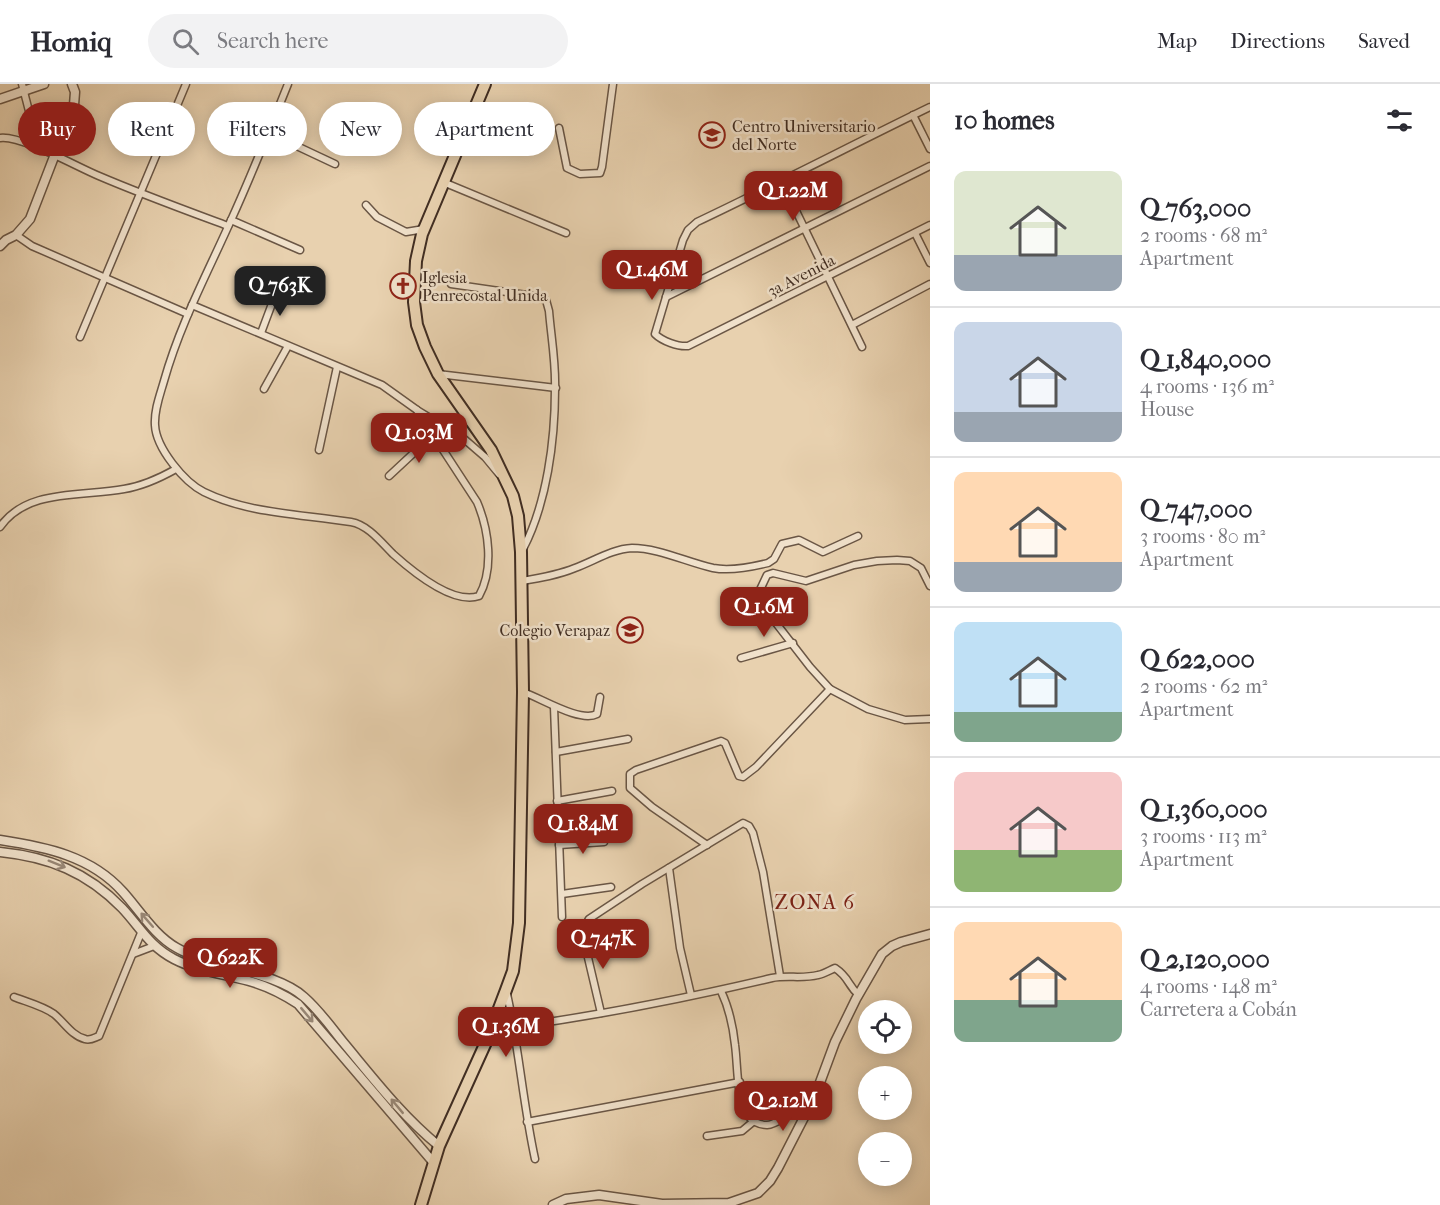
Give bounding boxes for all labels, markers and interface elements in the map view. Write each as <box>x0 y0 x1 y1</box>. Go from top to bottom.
search box <box>148 14 568 68</box>
text: Homiq <box>30 25 112 58</box>
icon: search <box>169 25 202 58</box>
text: Search here <box>217 28 328 54</box>
text: Map <box>1157 29 1197 53</box>
text: Directions <box>1230 29 1325 53</box>
text: Saved <box>1358 29 1410 53</box>
chip: Buy <box>18 102 96 156</box>
chip: Rent <box>108 102 195 156</box>
chip: Filters <box>207 102 307 156</box>
chip: New <box>319 102 402 156</box>
chip: Apartment <box>414 102 555 156</box>
icon: filters <box>1383 104 1416 137</box>
text: 10 homes <box>954 105 1055 136</box>
place label: Centro Universitario del Norte <box>732 117 876 154</box>
school or university icon: Centro Universitario del Norte <box>697 120 727 150</box>
pin: Q 1.22M <box>738 171 848 222</box>
text: Q 1.22M <box>758 179 828 202</box>
text: Q 763,000 <box>1140 193 1251 224</box>
icon: home <box>1002 195 1074 267</box>
text: 2 rooms · 68 m² <box>1140 224 1267 247</box>
text: Apartment <box>1140 247 1234 270</box>
pin: Q 1.46M <box>597 250 707 301</box>
street label: 3a Avenida <box>764 250 839 300</box>
text: Q 1.46M <box>616 258 688 281</box>
pin: Q 763K <box>231 266 329 317</box>
place label: Iglesia Penrecostal Unida <box>422 268 548 305</box>
church icon: Iglesia Penrecostal Unida <box>388 271 418 301</box>
text: Q 763K <box>249 274 311 297</box>
text: Q 1,840,000 <box>1140 344 1271 375</box>
icon: home <box>1002 346 1074 418</box>
text: 4 rooms · 136 m² <box>1140 375 1274 398</box>
text: House <box>1140 398 1194 421</box>
pin: Q 1.03M <box>364 413 474 464</box>
text: Q 1.03M <box>385 421 453 444</box>
text: Q 747,000 <box>1140 494 1253 525</box>
icon: home <box>1002 496 1074 568</box>
text: 3 rooms · 80 m² <box>1140 525 1265 548</box>
text: Apartment <box>1140 548 1234 571</box>
pin: Q 1.6M <box>715 587 813 638</box>
text: Q 1.6M <box>734 595 794 618</box>
school or university icon: Colegio Verapaz <box>615 615 645 645</box>
place label: Colegio Verapaz <box>499 621 610 640</box>
text: Q 622,000 <box>1140 644 1255 675</box>
icon: home <box>1002 646 1074 718</box>
text: 2 rooms · 62 m² <box>1140 675 1267 698</box>
text: Apartment <box>1140 698 1234 721</box>
text: Q 1,360,000 <box>1140 794 1268 825</box>
icon: home <box>1002 796 1074 868</box>
pin: Q 1.84M <box>528 804 638 855</box>
text: Q 1.84M <box>548 812 618 835</box>
text: 3 rooms · 113 m² <box>1140 825 1267 848</box>
text: Apartment <box>1140 848 1234 871</box>
one-way arrow <box>47 860 65 871</box>
district label: ZONA 6 <box>774 891 856 914</box>
one-way arrow <box>140 913 154 928</box>
pin: Q 747K <box>554 919 652 970</box>
text: Q 747K <box>571 927 635 950</box>
pin: Q 622K <box>181 938 279 989</box>
text: Q 2,120,000 <box>1140 944 1270 975</box>
text: Q 622K <box>197 946 263 969</box>
icon: home <box>1002 946 1074 1018</box>
text: 4 rooms · 148 m² <box>1140 975 1277 998</box>
text: Carretera a Cobán <box>1140 998 1297 1021</box>
map controls <box>858 1000 912 1186</box>
button: locate <box>858 1000 912 1054</box>
one-way arrow <box>300 1007 314 1022</box>
pin: Q 1.36M <box>451 1007 561 1058</box>
text: Q 1.36M <box>472 1015 540 1038</box>
button: + <box>858 1066 912 1120</box>
pin: Q 2.12M <box>728 1081 838 1132</box>
text: Q 2.12M <box>748 1089 818 1112</box>
one-way arrow <box>391 1098 404 1114</box>
button: − <box>858 1132 912 1186</box>

